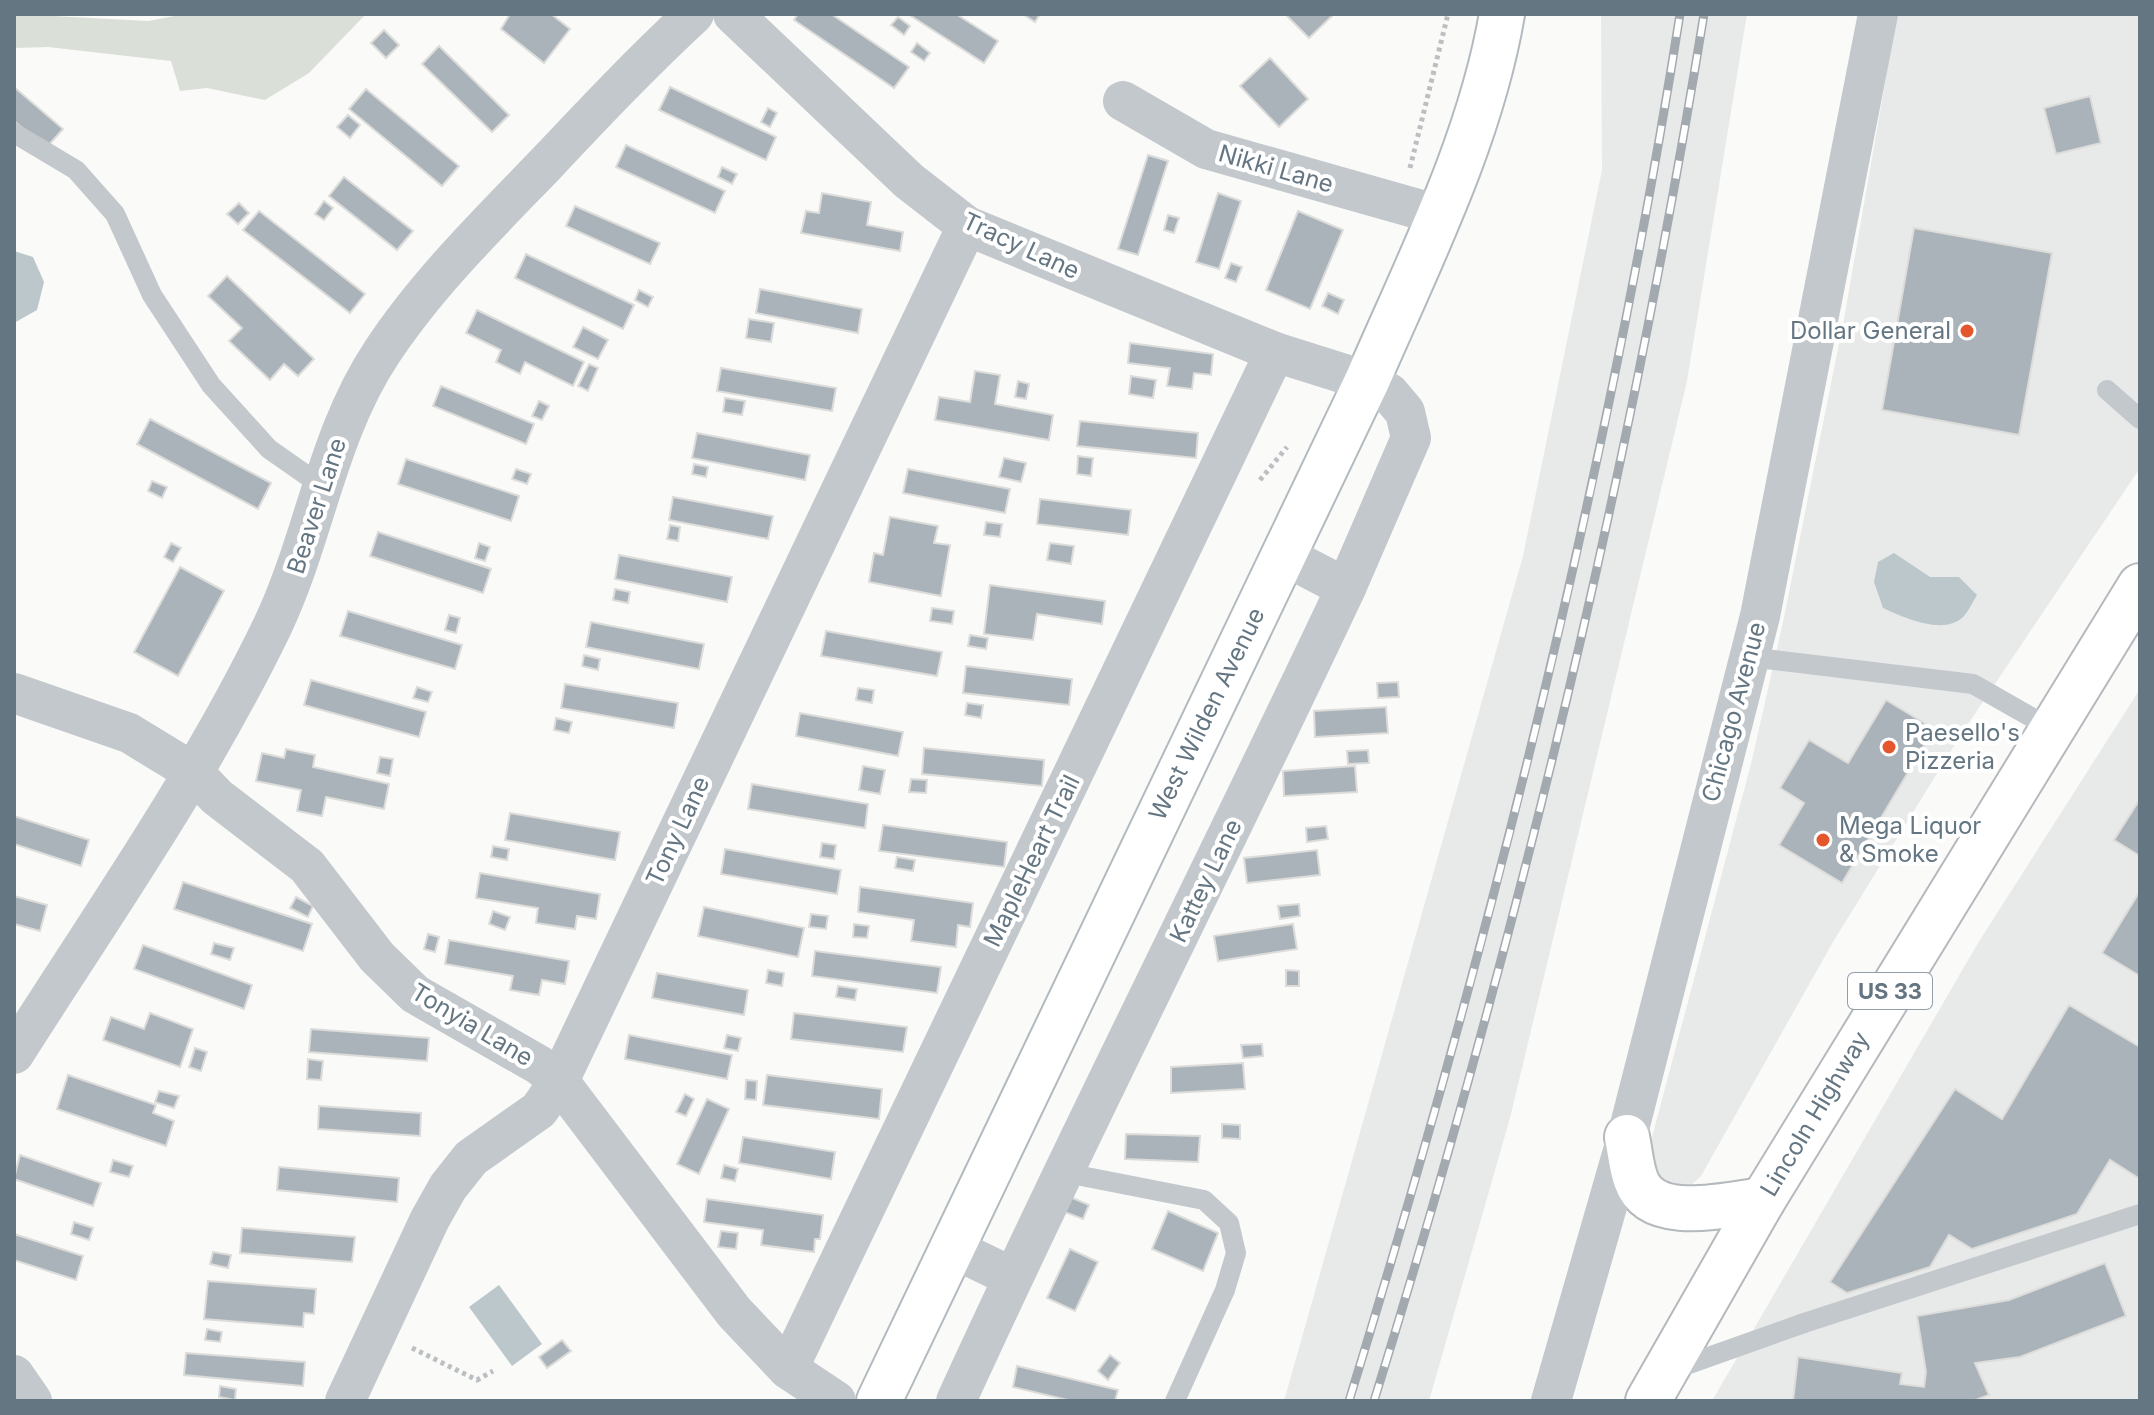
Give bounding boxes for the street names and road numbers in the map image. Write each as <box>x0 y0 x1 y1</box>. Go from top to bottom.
street label: Nikki Lane <box>1215 138 1337 199</box>
street label: Tracy Lane <box>958 206 1084 285</box>
street label: Beaver Lane <box>281 434 352 577</box>
street label: West Wilden Avenue <box>1142 603 1271 825</box>
street label: Chicago Avenue <box>1696 619 1771 805</box>
street label: MapleHeart Trail <box>977 770 1086 951</box>
street label: Tony Lane <box>640 772 715 890</box>
street label: Kattey Lane <box>1163 814 1248 947</box>
road number: US 33 <box>1848 973 1932 1009</box>
street label: Tonyia Lane <box>406 977 538 1072</box>
street label: Lincoln Highway <box>1754 1026 1875 1201</box>

